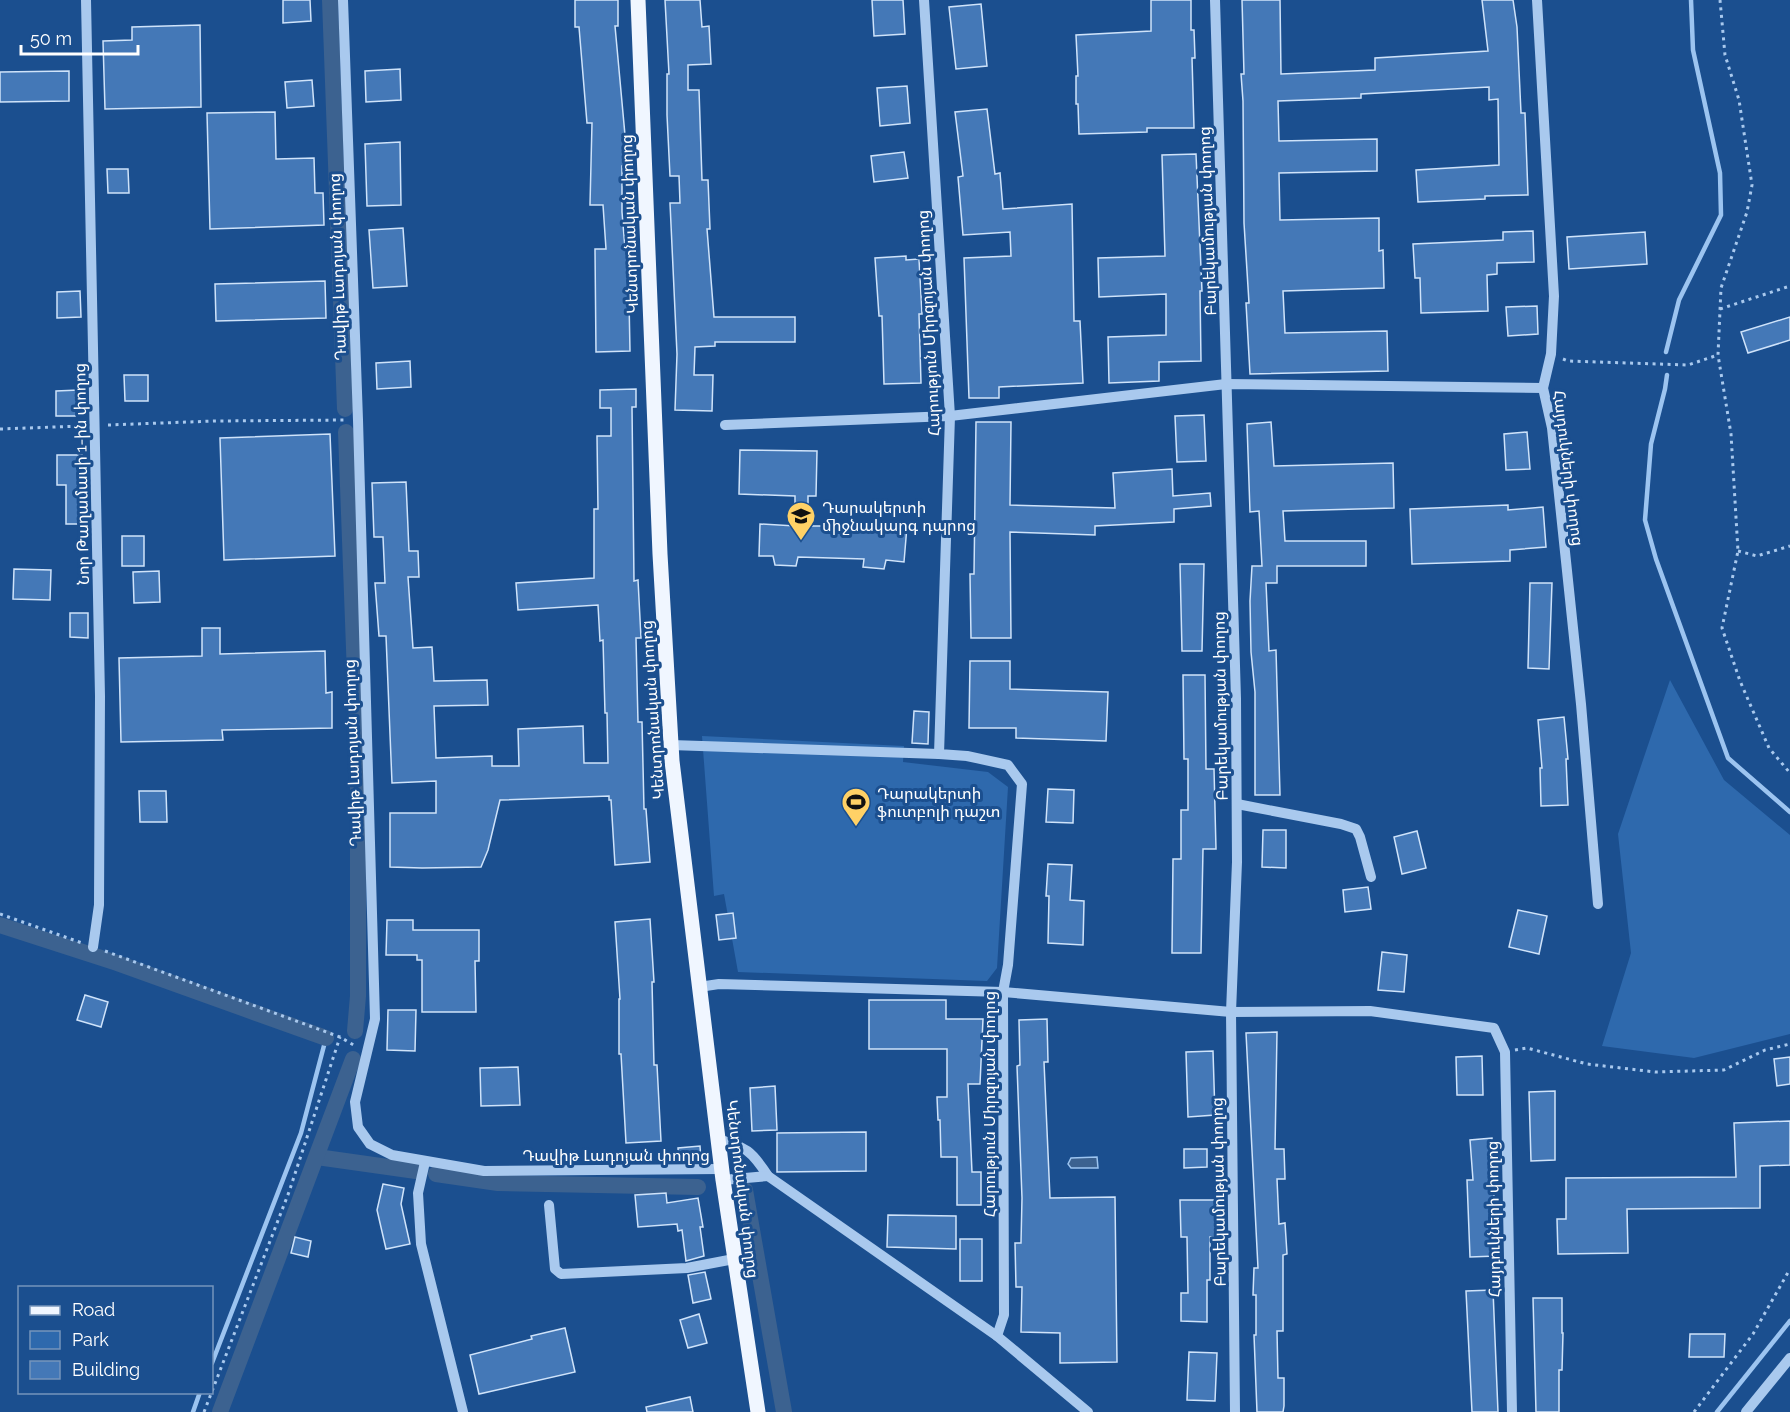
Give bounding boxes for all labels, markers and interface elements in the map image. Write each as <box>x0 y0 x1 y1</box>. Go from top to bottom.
scale bar <box>21 18 138 56</box>
text: 50 m <box>30 28 72 49</box>
street label: Բարեկամության փողոց <box>1195 126 1220 316</box>
street label: Կենտրոնական փողոց <box>617 134 642 314</box>
street label: Դավիթ Լադոյան փողոց <box>325 173 350 361</box>
street label: Հարություն Միրզոյան փողոց <box>913 209 944 436</box>
street label: Նոր Թաղամասի 1-ին փողոց <box>70 363 93 585</box>
street label: Հայդուկների փողոց <box>1550 389 1587 547</box>
place label: Դարակերտի միջնակարգ դպրոց <box>822 498 976 535</box>
school or university icon: Դարակերտի միջնակարգ դպրոց <box>785 500 817 542</box>
street label: Բարեկամության փողոց <box>1209 611 1232 801</box>
street label: Կենտրոնական փողոց <box>637 620 668 800</box>
street label: Դավիթ Լադոյան փողոց <box>340 659 365 847</box>
place label: Դարակերտի ֆուտբոլի դաշտ <box>877 784 1001 821</box>
sports icon: Դարակերտի ֆուտբոլի դաշտ <box>840 786 872 828</box>
street label: Հարություն Միրզոյան փողոց <box>980 991 999 1217</box>
street label: Բարեկամության փողոց <box>1207 1097 1230 1287</box>
street label: Կենտրոնական փողոց <box>722 1099 763 1279</box>
street label: Հայդուկների փողոց <box>1483 1141 1504 1297</box>
street label: Դավիթ Լադոյան փողոց <box>522 1146 710 1165</box>
legend <box>18 1286 213 1394</box>
text: Road <box>72 1299 115 1320</box>
text: Park <box>72 1329 109 1350</box>
text: Building <box>72 1359 140 1380</box>

